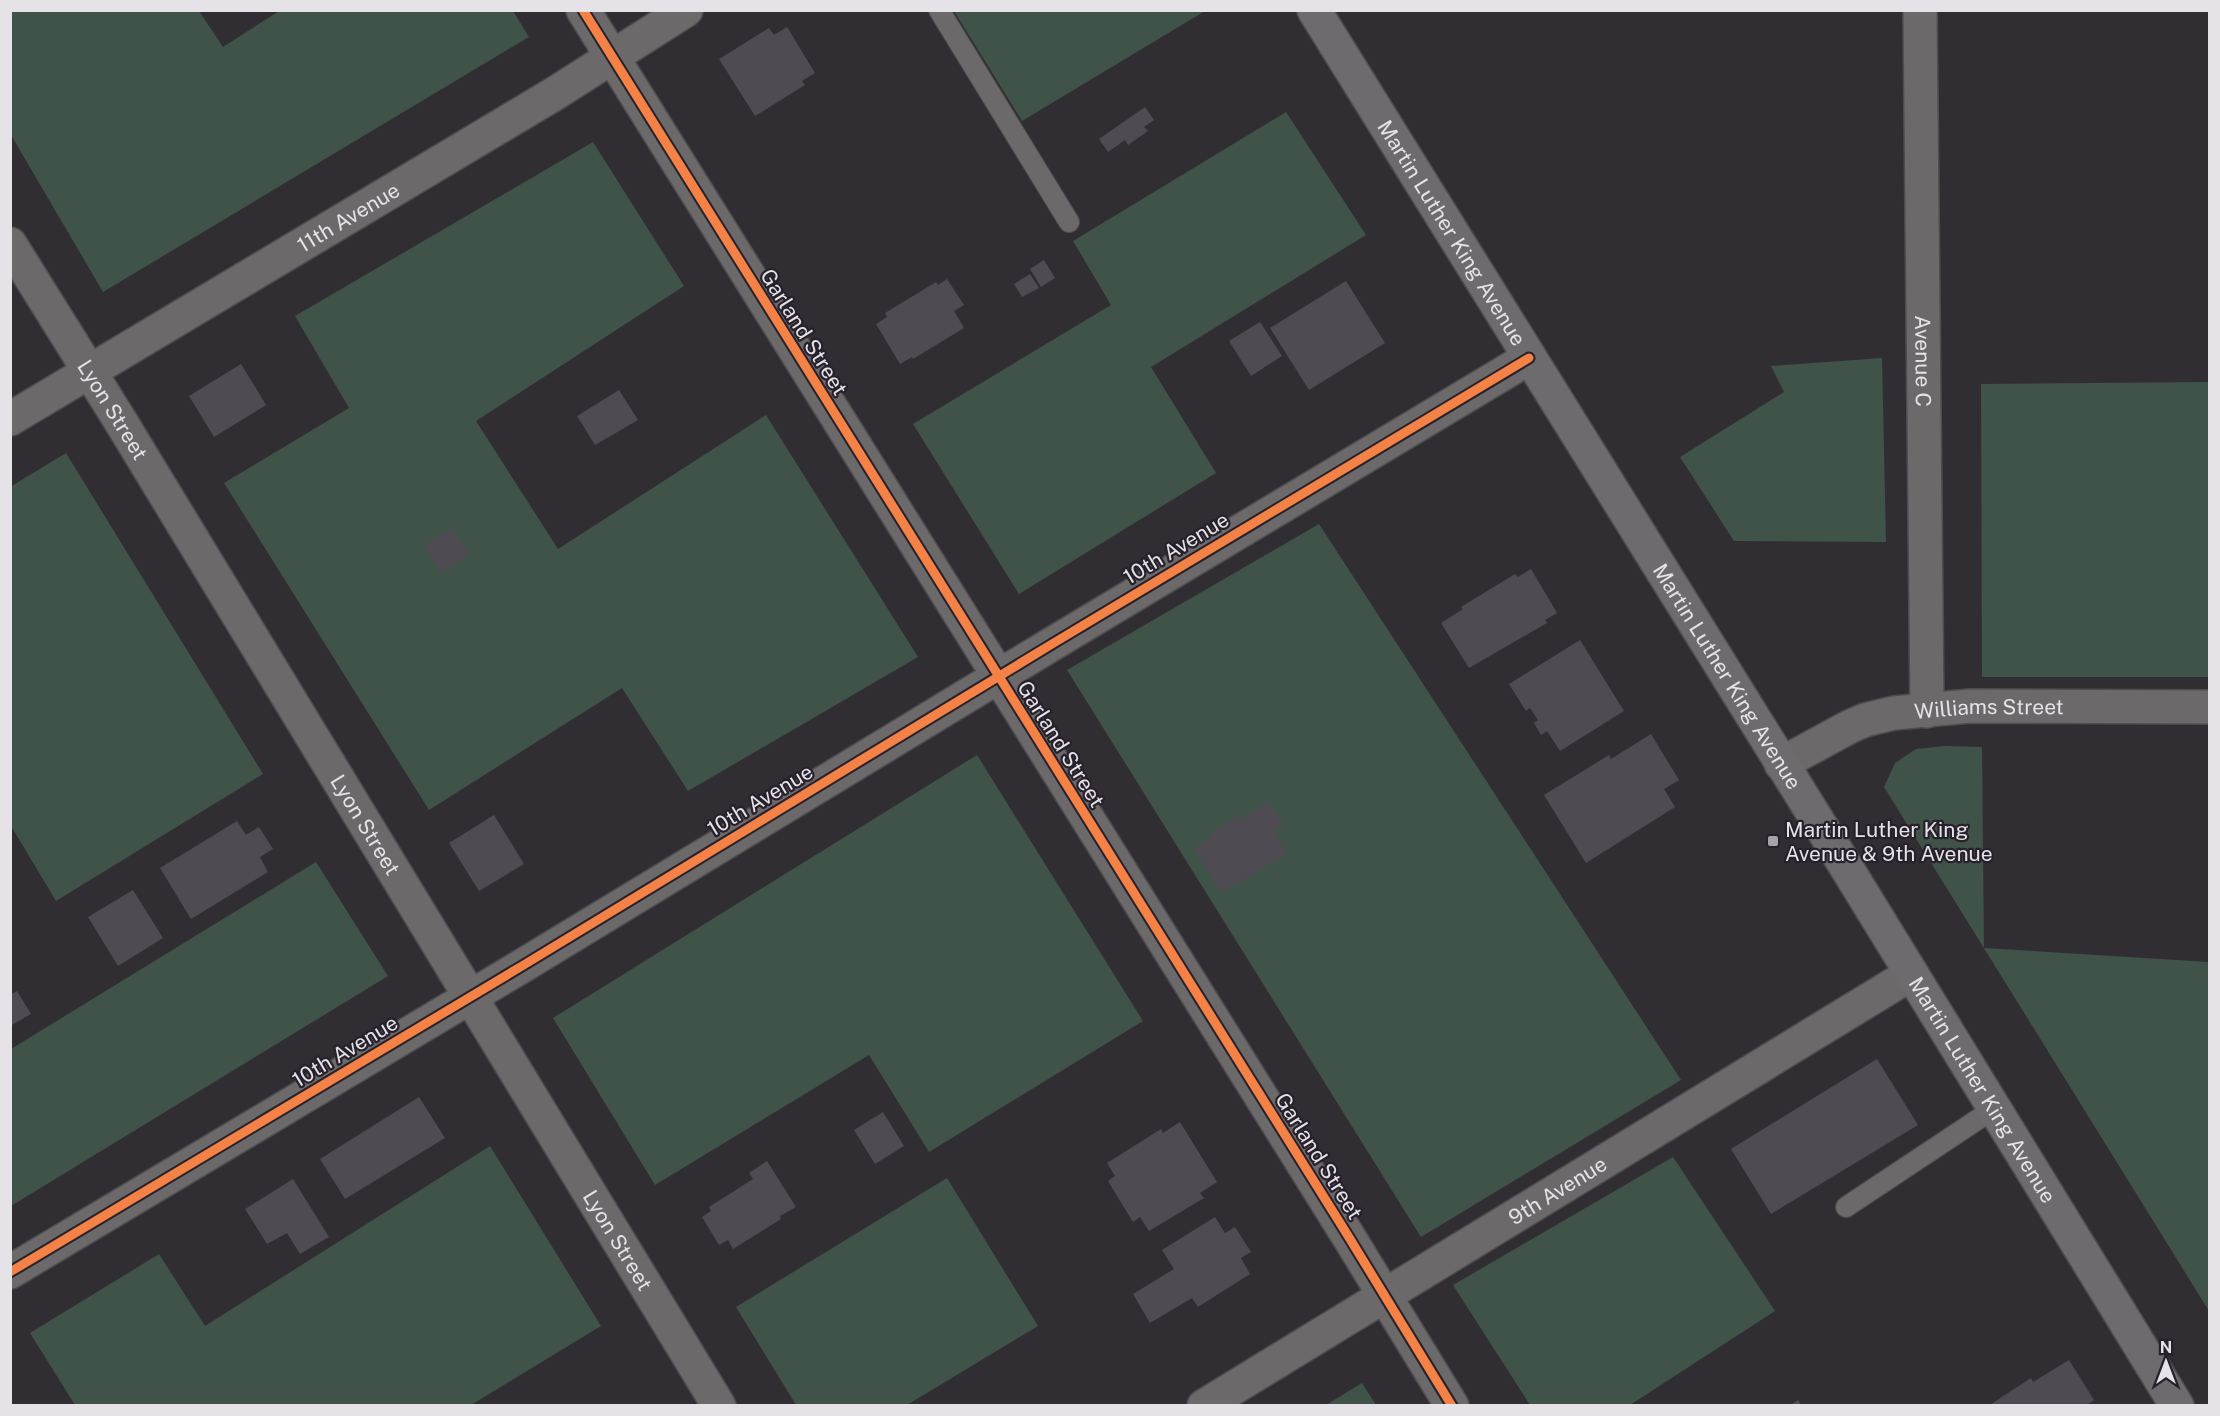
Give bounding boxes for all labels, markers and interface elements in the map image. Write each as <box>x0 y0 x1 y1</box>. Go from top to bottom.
street label: Martin Luther King Avenue <box>1373 115 1532 350</box>
street label: 11th Avenue <box>293 177 404 257</box>
street label: Garland Street <box>755 264 853 400</box>
street label: Avenue C <box>1911 315 1936 407</box>
street label: Lyon Street <box>73 355 153 464</box>
street label: 10th Avenue <box>1119 507 1233 589</box>
street label: Martin Luther King Avenue <box>1648 559 1807 793</box>
street label: Garland Street <box>1012 676 1110 812</box>
street label: Williams Street <box>1913 693 2064 724</box>
street label: 10th Avenue <box>703 759 817 841</box>
street label: Lyon Street <box>326 770 406 879</box>
place label: Martin Luther King Avenue & 9th Avenue <box>1785 817 1993 866</box>
marker: Martin Luther King Avenue & 9th Avenue <box>1766 834 1780 848</box>
street label: Martin Luther King Avenue <box>1904 972 2062 1207</box>
street label: 10th Avenue <box>288 1010 402 1092</box>
street label: Garland Street <box>1270 1088 1368 1224</box>
street label: 9th Avenue <box>1504 1151 1611 1230</box>
street label: Lyon Street <box>578 1185 658 1295</box>
north arrow <box>2136 1332 2196 1392</box>
text: N <box>2160 1338 2172 1357</box>

